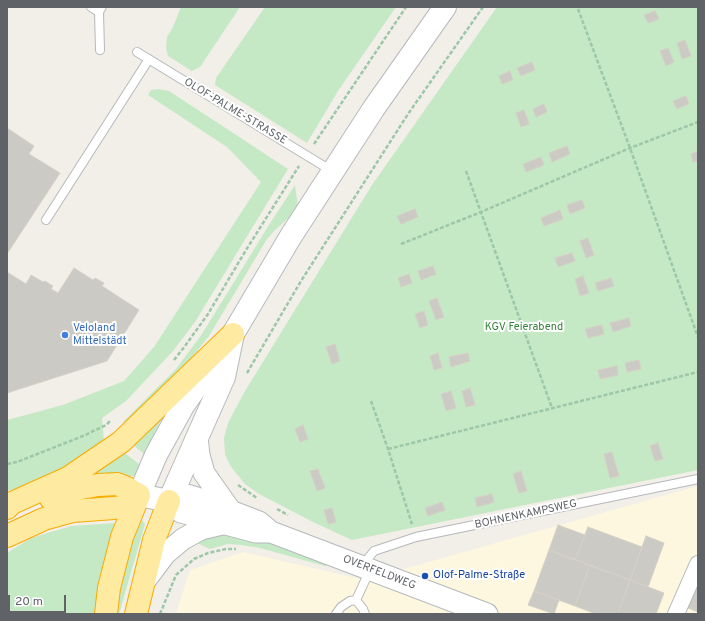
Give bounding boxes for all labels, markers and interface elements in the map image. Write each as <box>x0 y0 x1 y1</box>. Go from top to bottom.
street label: OLOF-PALME-STRASSE <box>181 76 289 148</box>
park label: KGV Feierabend <box>485 321 563 335</box>
place label: Veloland Mittelstädt <box>73 322 127 348</box>
marker: Veloland Mittelstädt <box>60 330 70 340</box>
street label: BOHNENKAMPSWEG <box>474 498 578 532</box>
street label: OVERFELDWEG <box>341 553 417 593</box>
place label: Olof-Palme-Straße <box>433 569 525 583</box>
marker: Olof-Palme-Straße <box>420 571 430 581</box>
scale bar <box>10 587 68 613</box>
text: 20 m <box>15 594 43 610</box>

